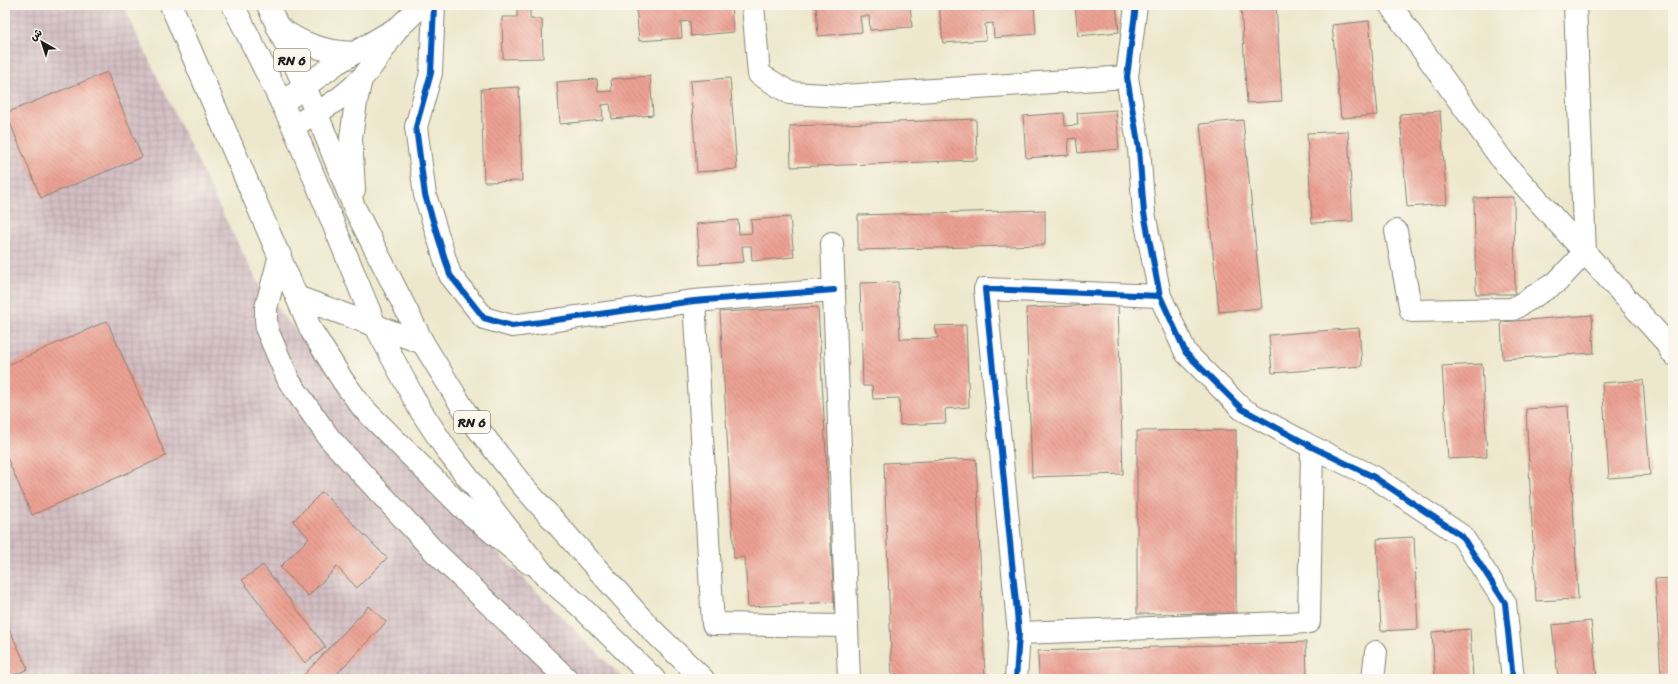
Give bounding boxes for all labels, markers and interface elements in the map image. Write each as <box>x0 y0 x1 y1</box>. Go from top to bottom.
north arrow <box>22 22 62 62</box>
text: ش <box>25 23 47 46</box>
road number: RN 6 <box>274 49 310 71</box>
road number: RN 6 <box>454 411 490 433</box>

